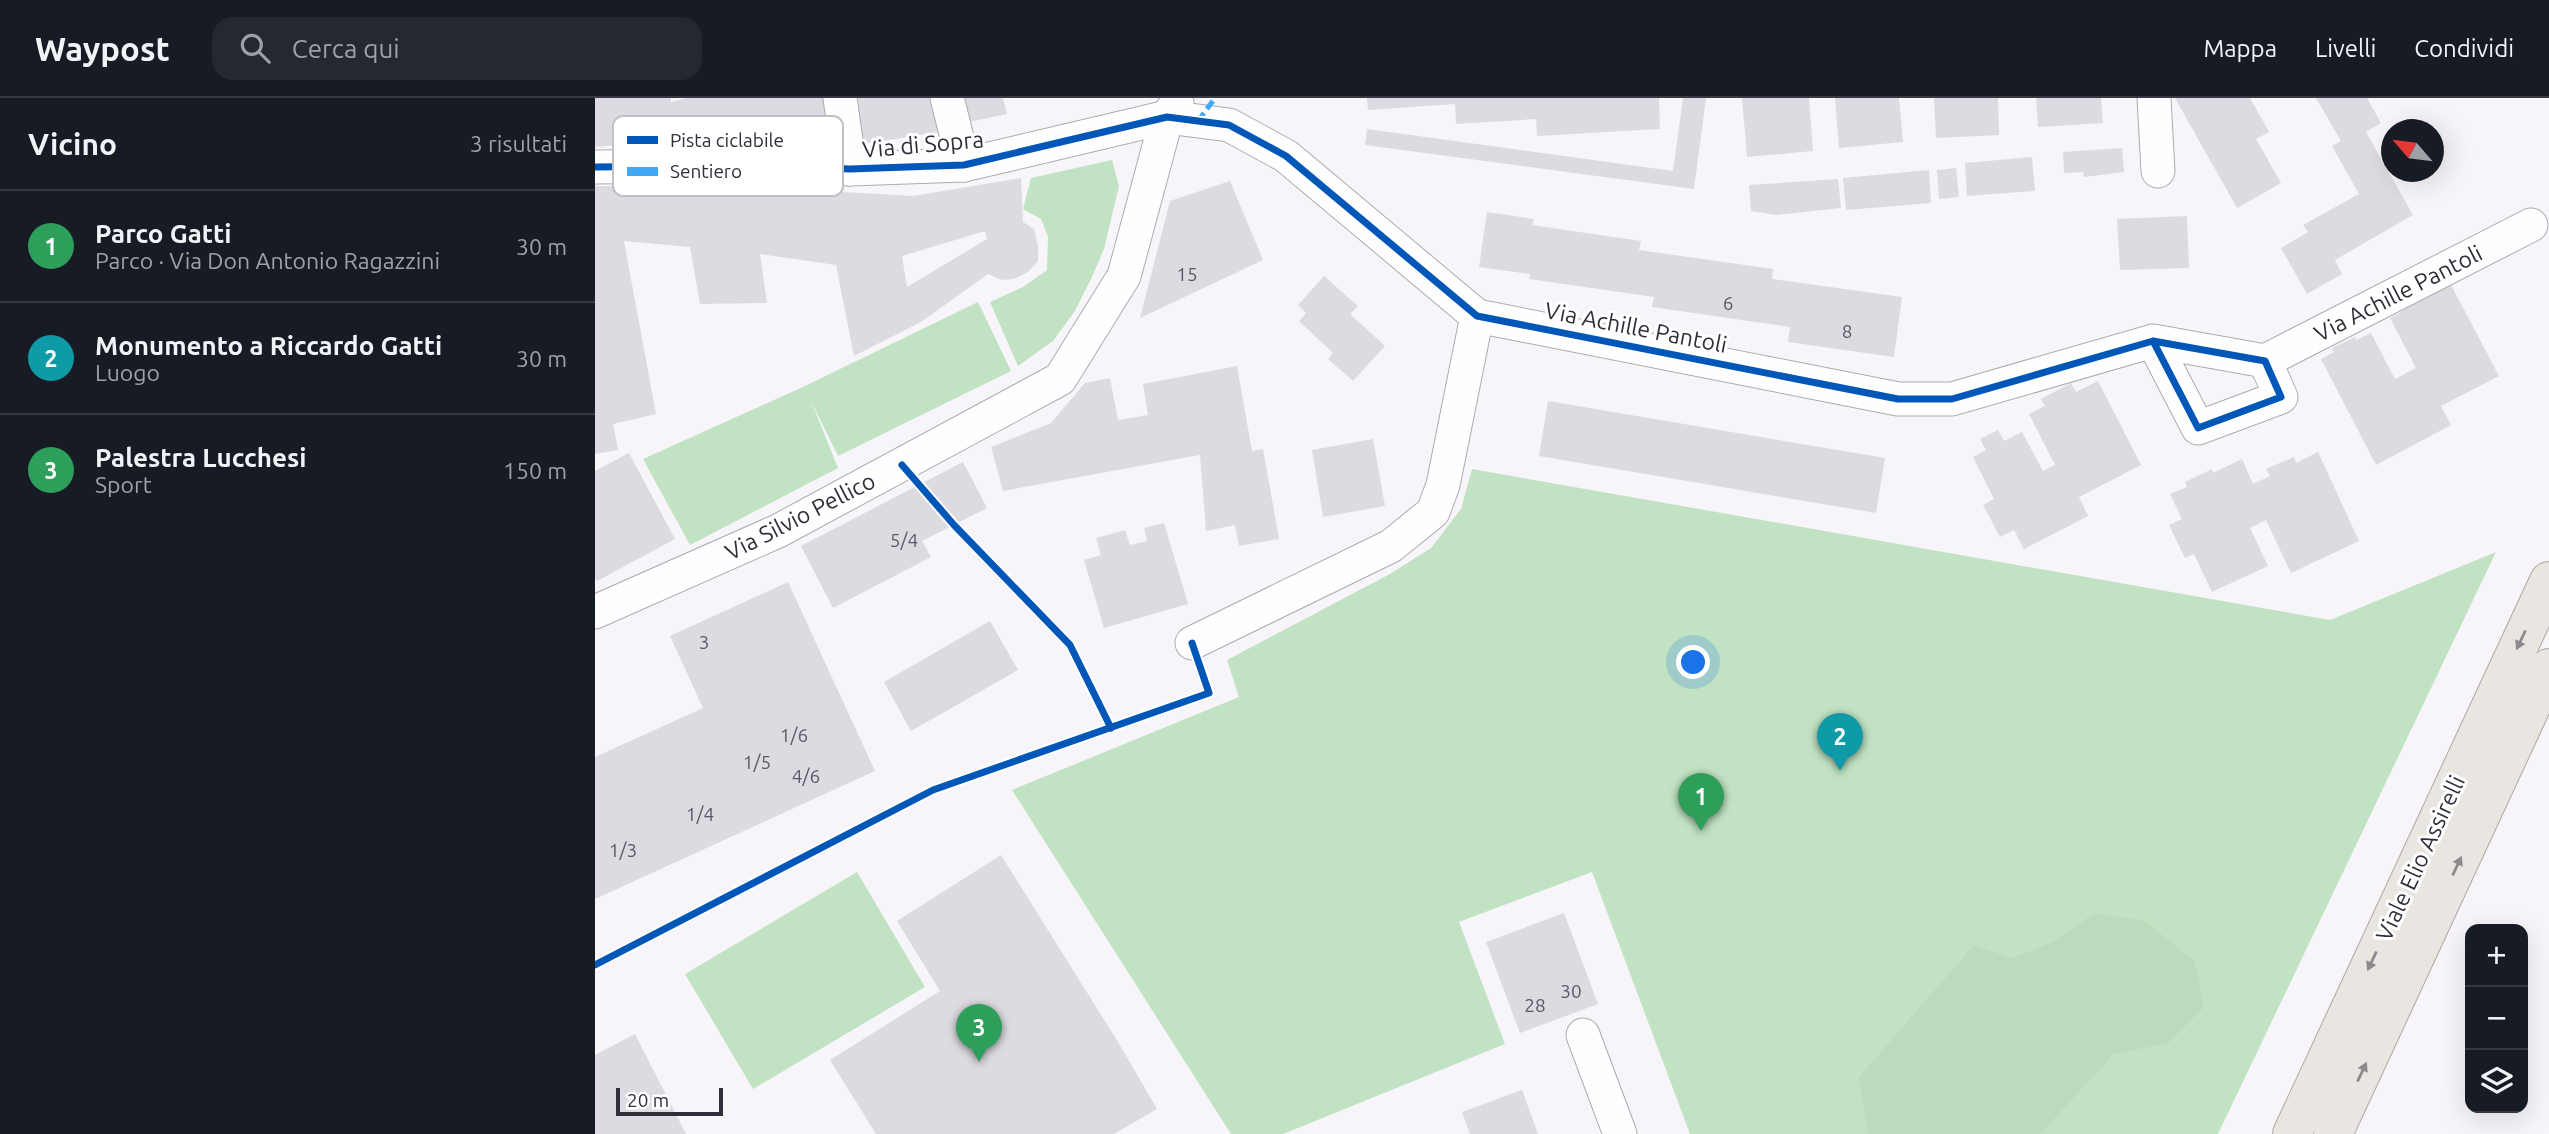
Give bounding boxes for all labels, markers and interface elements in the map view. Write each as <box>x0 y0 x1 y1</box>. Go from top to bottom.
search box <box>212 17 702 80</box>
icon: search <box>236 29 274 67</box>
text: Waypost <box>35 30 170 67</box>
text: Cerca qui <box>292 34 400 63</box>
text: Mappa <box>2203 35 2277 62</box>
text: Livelli <box>2315 35 2376 62</box>
text: Condividi <box>2414 35 2514 62</box>
legend <box>613 116 843 196</box>
north arrow <box>2381 119 2444 182</box>
street label: Via di Sopra <box>861 126 985 162</box>
text: Vicino <box>28 127 117 161</box>
text: Pista ciclabile <box>670 129 784 151</box>
text: 3 risultati <box>470 131 567 156</box>
text: Sentiero <box>670 160 742 182</box>
text: Parco Gatti <box>95 219 231 248</box>
text: 1 <box>45 234 57 259</box>
text: 30 m <box>516 234 567 259</box>
street label: Via Achille Pantoli <box>2310 240 2486 346</box>
text: Parco · Via Don Antonio Ragazzini <box>95 248 440 273</box>
house number: 15 <box>1176 263 1198 285</box>
house number: 6 <box>1723 292 1733 314</box>
street label: Via Achille Pantoli <box>1543 297 1729 357</box>
house number: 8 <box>1842 320 1852 342</box>
text: Monumento a Riccardo Gatti <box>95 331 442 360</box>
text: 2 <box>45 346 57 371</box>
text: 30 m <box>516 346 567 371</box>
text: Luogo <box>95 360 160 385</box>
text: Palestra Lucchesi <box>95 443 306 472</box>
text: 3 <box>45 458 57 483</box>
text: 150 m <box>503 458 567 483</box>
street label: Via Silvio Pellico <box>721 467 879 565</box>
text: Sport <box>95 472 152 497</box>
house number: 5/4 <box>890 529 918 551</box>
one-way arrow <box>2516 630 2527 650</box>
house number: 3 <box>699 631 709 653</box>
your location <box>1676 645 1710 679</box>
pin: 2 <box>1817 713 1863 771</box>
house number: 1/6 <box>780 724 808 746</box>
house number: 1/5 <box>743 751 771 773</box>
house number: 4/6 <box>792 765 820 787</box>
street label: Viale Elio Assirelli <box>2371 771 2469 945</box>
pin: 1 <box>1678 773 1724 831</box>
house number: 1/4 <box>686 803 714 825</box>
house number: 1/3 <box>609 839 637 861</box>
one-way arrow <box>2452 855 2463 876</box>
map controls <box>2465 924 2528 1113</box>
button: + <box>2465 924 2528 987</box>
one-way arrow <box>2366 951 2378 971</box>
house number: 30 <box>1560 980 1582 1002</box>
button: − <box>2465 987 2528 1050</box>
house number: 28 <box>1524 994 1546 1016</box>
pin: 3 <box>956 1004 1002 1062</box>
button: layers <box>2465 1050 2528 1113</box>
one-way arrow <box>2356 1062 2367 1082</box>
scale bar <box>616 1085 723 1117</box>
text: 20 m <box>627 1089 669 1111</box>

